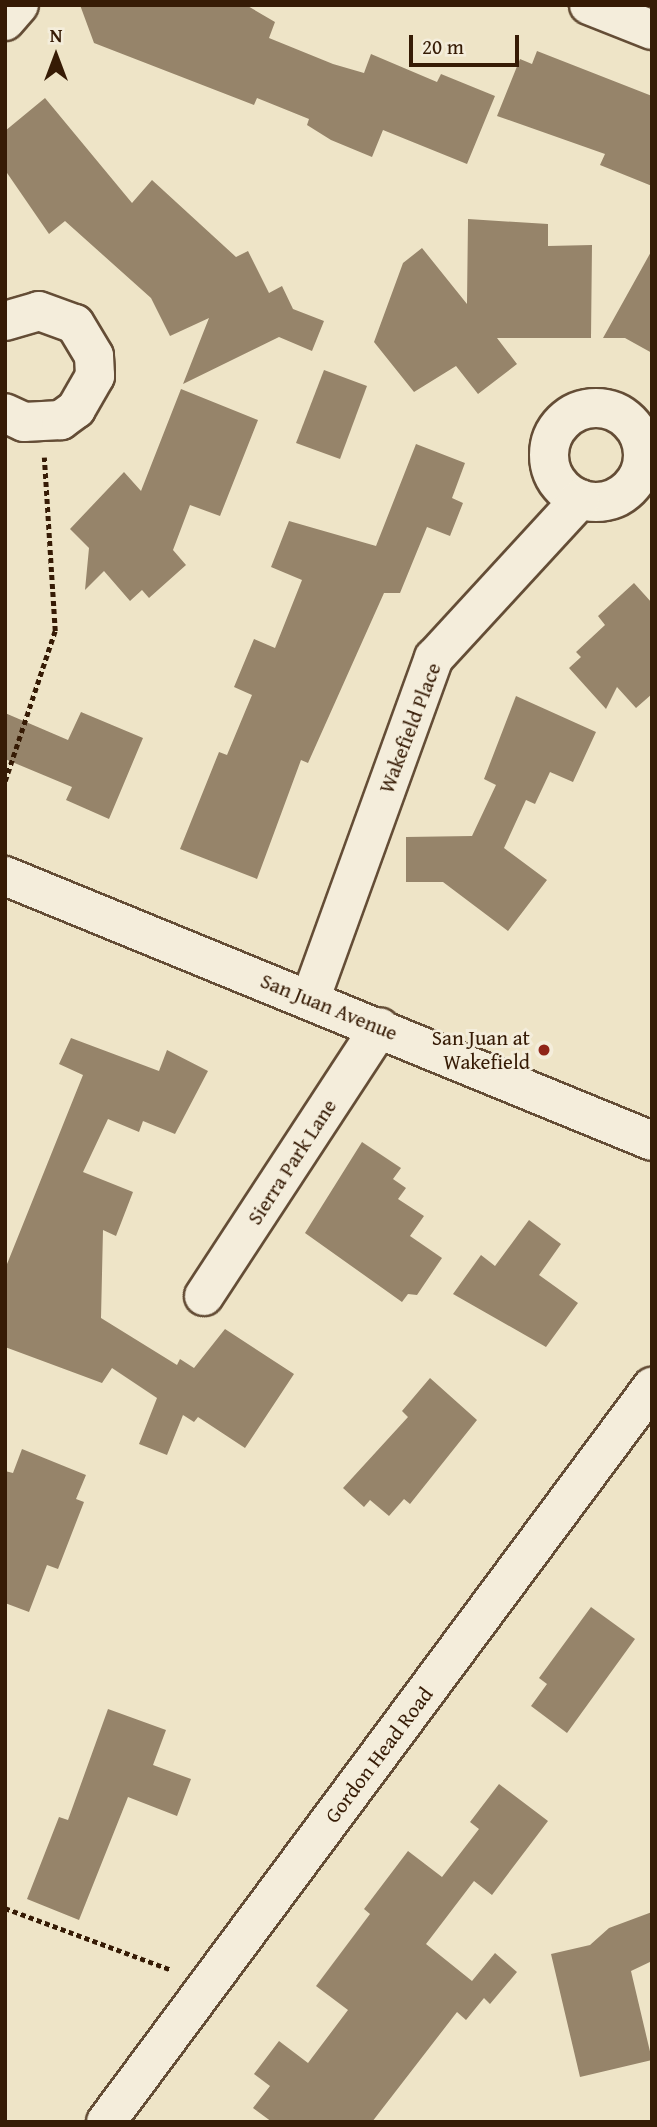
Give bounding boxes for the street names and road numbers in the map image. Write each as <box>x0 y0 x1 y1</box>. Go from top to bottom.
street label: Wakefield Place <box>374 659 446 797</box>
street label: San Juan Avenue <box>257 968 401 1046</box>
street label: Sierra Park Lane <box>242 1094 342 1230</box>
street label: Gordon Head Road <box>320 1682 438 1828</box>

